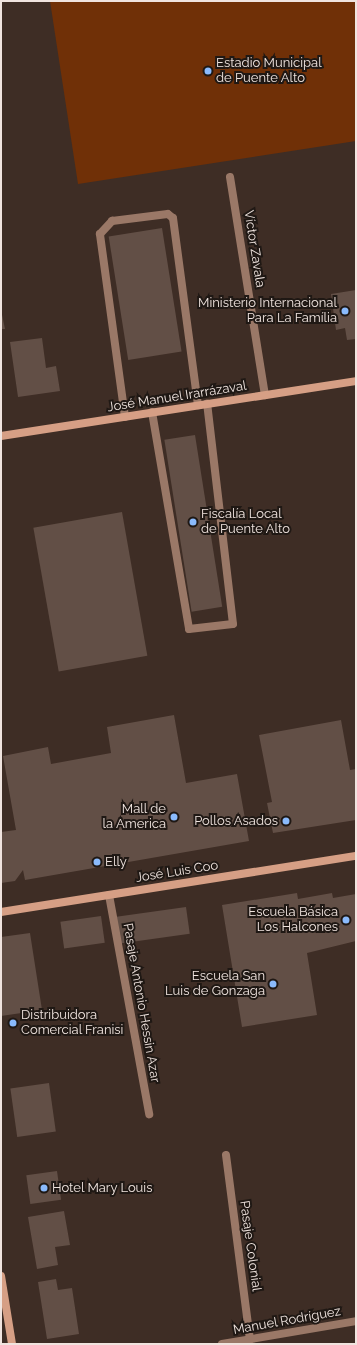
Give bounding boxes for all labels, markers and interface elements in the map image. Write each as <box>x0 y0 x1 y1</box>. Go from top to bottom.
place label: Estadio Municipal de Puente Alto <box>216 56 322 87</box>
marker: Estadio Municipal de Puente Alto <box>203 66 213 76</box>
street label: Víctor Zavala <box>240 209 268 289</box>
place label: Ministerio Internacional Para La Família <box>198 296 337 327</box>
marker: Ministerio Internacional Para La Família <box>340 306 350 316</box>
street label: José Manuel Irarrázaval <box>106 378 248 416</box>
place label: Fiscalía Local de Puente Alto <box>201 507 290 538</box>
marker: Fiscalía Local de Puente Alto <box>188 517 198 527</box>
place label: Mall de la America <box>102 802 166 833</box>
marker: Mall de la America <box>169 812 179 822</box>
place label: Pollos Asados <box>194 813 278 829</box>
marker: Pollos Asados <box>281 816 291 826</box>
place label: Elly <box>105 854 127 870</box>
marker: Elly <box>92 857 102 867</box>
street label: José Luis Coo <box>135 858 219 886</box>
place label: Escuela Básica Los Halcones <box>248 905 338 936</box>
marker: Escuela Básica Los Halcones <box>341 915 351 925</box>
street label: Pasaje Antonio Hessin Azar <box>119 922 163 1084</box>
place label: Escuela San Luis de Gonzaga <box>165 969 265 1000</box>
marker: Escuela San Luis de Gonzaga <box>268 979 278 989</box>
place label: Distribuidora Comercial Franisi <box>21 1008 124 1039</box>
marker: Distribuidora Comercial Franisi <box>8 1018 18 1028</box>
place label: Hotel Mary Louis <box>52 1180 153 1196</box>
marker: Hotel Mary Louis <box>39 1183 49 1193</box>
street label: Pasaje Colonial <box>236 1200 264 1292</box>
street label: Manuel Rodríguez <box>232 1304 342 1338</box>

